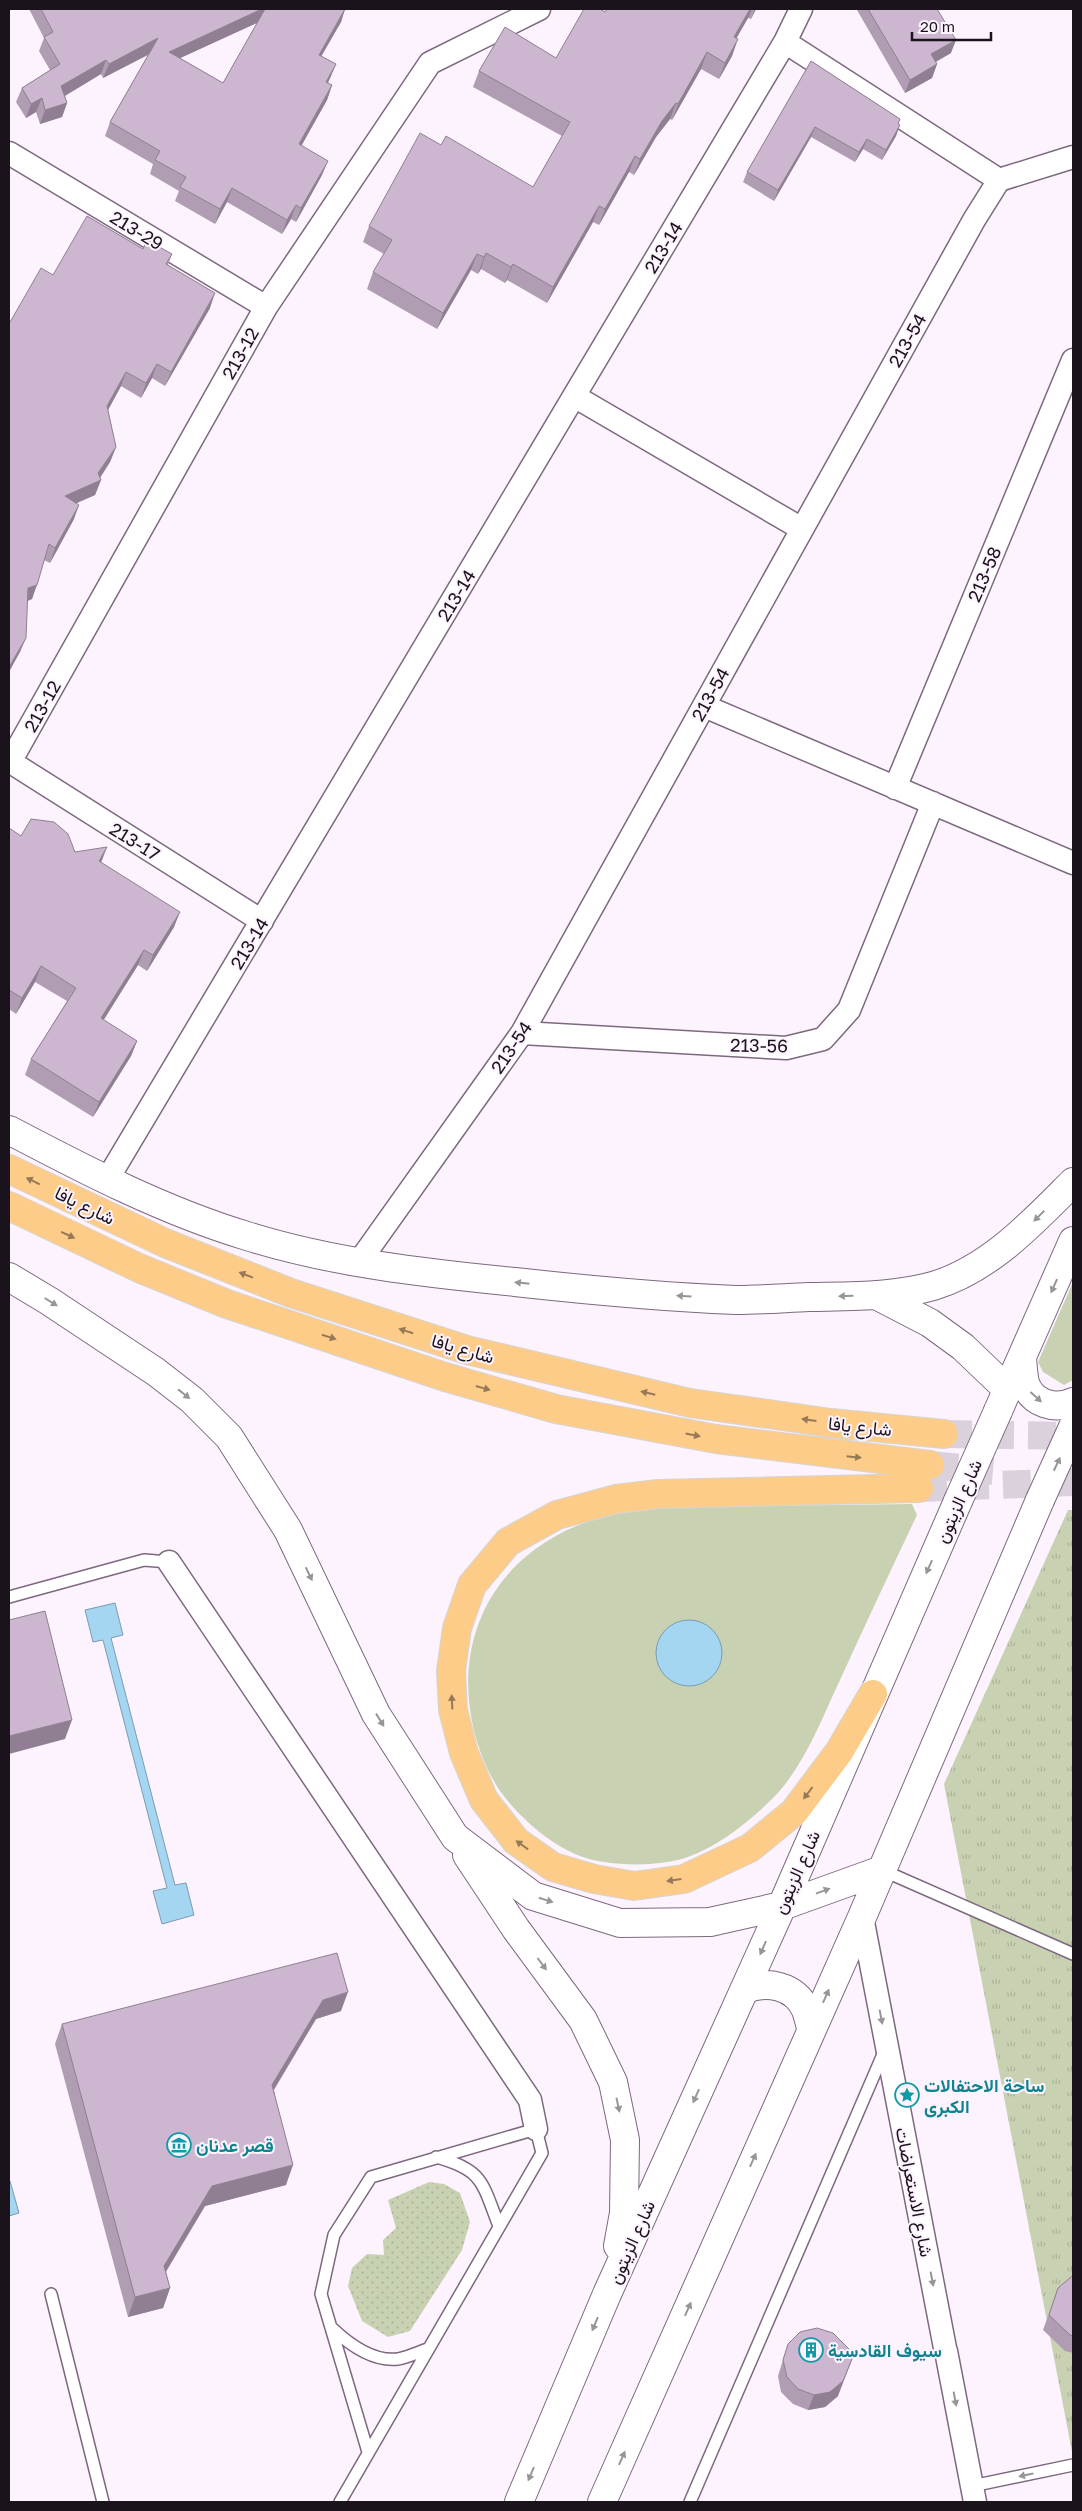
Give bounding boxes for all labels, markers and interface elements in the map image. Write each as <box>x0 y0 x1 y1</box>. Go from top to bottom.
scale bar <box>912 10 991 42</box>
text: 20 m <box>920 17 955 35</box>
street label: 213-29 <box>107 206 167 254</box>
street label: 213-14 <box>639 217 687 277</box>
street label: 213-54 <box>883 309 931 371</box>
street label: 213-12 <box>217 323 263 383</box>
street label: 213-58 <box>963 543 1005 605</box>
street label: 213-14 <box>432 565 480 625</box>
street label: 213-54 <box>686 663 734 725</box>
street label: 213-12 <box>19 676 65 736</box>
street label: 213-17 <box>106 817 164 865</box>
street label: 213-14 <box>225 913 273 973</box>
street label: 213-54 <box>486 1017 536 1077</box>
street label: 213-56 <box>730 1033 788 1057</box>
one-way arrow <box>26 1176 40 1184</box>
street label: شارع يافا <box>51 1181 119 1231</box>
one-way arrow <box>1033 1210 1045 1222</box>
one-way arrow <box>61 1231 75 1239</box>
one-way arrow <box>238 1271 253 1278</box>
one-way arrow <box>514 1279 530 1287</box>
one-way arrow <box>1049 1279 1057 1293</box>
one-way arrow <box>676 1292 692 1300</box>
one-way arrow <box>838 1292 854 1300</box>
one-way arrow <box>44 1297 57 1307</box>
one-way arrow <box>399 1327 414 1334</box>
street label: شارع يافا <box>429 1329 497 1369</box>
one-way arrow <box>321 1334 336 1342</box>
one-way arrow <box>476 1384 491 1392</box>
one-way arrow <box>178 1389 191 1400</box>
one-way arrow <box>640 1389 656 1397</box>
one-way arrow <box>1029 1391 1042 1402</box>
street label: شارع يافا <box>827 1412 893 1442</box>
one-way arrow <box>800 1416 816 1424</box>
one-way arrow <box>685 1431 701 1439</box>
one-way arrow <box>846 1453 862 1461</box>
street label: شارع الزيتون <box>930 1456 988 1547</box>
one-way arrow <box>1053 1457 1061 1471</box>
one-way arrow <box>924 1560 932 1574</box>
one-way arrow <box>305 1567 313 1581</box>
one-way arrow <box>448 1694 456 1710</box>
one-way arrow <box>375 1714 385 1727</box>
one-way arrow <box>802 1786 813 1799</box>
street label: شارع الزيتون <box>768 1827 826 1918</box>
one-way arrow <box>516 1839 529 1850</box>
one-way arrow <box>666 1877 682 1885</box>
one-way arrow <box>816 1887 831 1895</box>
one-way arrow <box>538 1896 553 1904</box>
one-way arrow <box>759 1941 767 1955</box>
one-way arrow <box>536 1957 547 1970</box>
one-way arrow <box>823 1989 831 2003</box>
one-way arrow <box>877 2009 885 2024</box>
place label: ساحة الاحتفالات الكبرى <box>924 2074 1044 2118</box>
place icon: ساحة الاحتفالات الكبرى <box>894 2082 920 2108</box>
one-way arrow <box>692 2089 700 2103</box>
one-way arrow <box>614 2098 622 2113</box>
street label: شارع الاستعراضات <box>890 2125 938 2259</box>
museum icon: قصر عدنان <box>166 2132 192 2158</box>
place label: قصر عدنان <box>196 2134 274 2157</box>
one-way arrow <box>750 2153 758 2167</box>
street label: شارع الزيتون <box>603 2197 661 2288</box>
one-way arrow <box>928 2272 936 2287</box>
one-way arrow <box>684 2302 692 2316</box>
one-way arrow <box>590 2317 598 2331</box>
building icon: سيوف القادسية <box>798 2337 824 2363</box>
place label: سيوف القادسية <box>828 2339 942 2362</box>
one-way arrow <box>951 2391 959 2406</box>
one-way arrow <box>618 2451 626 2465</box>
one-way arrow <box>527 2467 535 2481</box>
one-way arrow <box>1018 2471 1033 2479</box>

